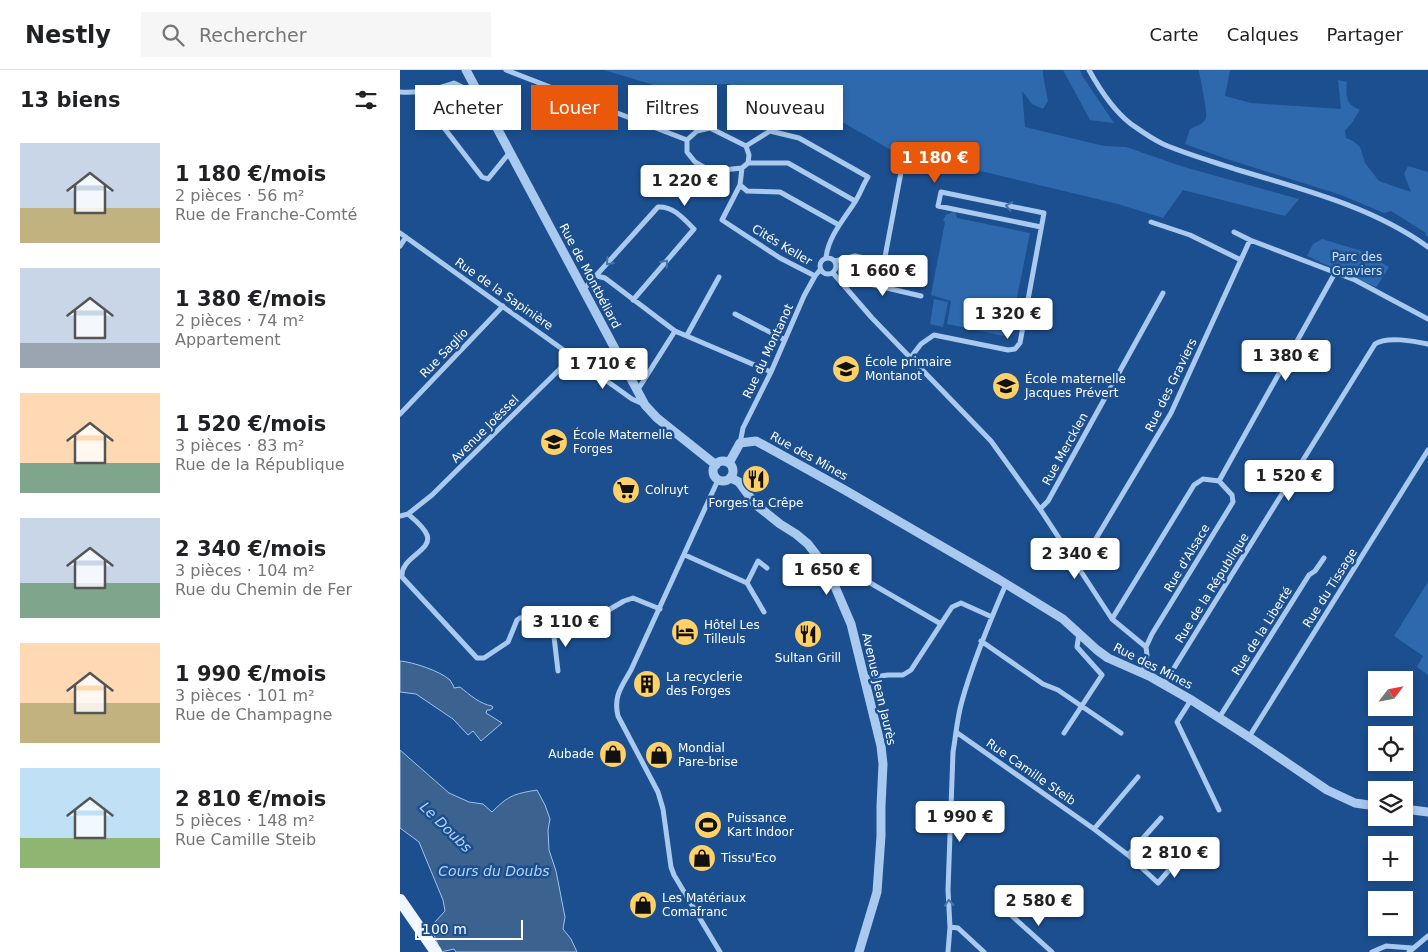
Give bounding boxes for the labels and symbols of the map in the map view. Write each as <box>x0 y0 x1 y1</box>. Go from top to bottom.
pin: 1 180 € <box>889 142 981 184</box>
pin: 1 220 € <box>639 164 731 207</box>
one-way arrow <box>1005 201 1014 212</box>
street label: Rue de Montbéliard <box>556 221 624 331</box>
street label: Cités Keller <box>749 222 815 268</box>
park label: Parc des Graviers <box>1332 250 1382 278</box>
pin: 1 660 € <box>837 254 929 297</box>
street label: Rue de la Sapinière <box>452 255 556 333</box>
one-way arrow <box>605 257 614 266</box>
one-way arrow <box>659 259 668 268</box>
pin: 1 320 € <box>962 298 1054 340</box>
street label: Rue du Montanot <box>740 301 796 400</box>
street label: Rue Saglio <box>417 325 471 381</box>
street label: Rue des Graviers <box>1142 336 1200 434</box>
pin: 1 380 € <box>1240 340 1332 382</box>
pin: 1 710 € <box>557 348 649 390</box>
school or university icon: École primaire Montanot <box>831 354 861 384</box>
place label: École primaire Montanot <box>865 354 951 383</box>
school or university icon: École maternelle Jacques Prévert <box>991 371 1021 401</box>
place label: École maternelle Jacques Prévert <box>1024 371 1126 400</box>
street label: Avenue Joëssel <box>448 392 522 466</box>
street label: Rue Mercklen <box>1039 410 1091 488</box>
school or university icon: École Maternelle Forges <box>539 427 569 457</box>
place label: École Maternelle Forges <box>573 427 673 456</box>
street label: Rue des Mines <box>768 429 850 483</box>
pin: 1 520 € <box>1243 460 1335 502</box>
restaurant icon: Forges ta Crêpe <box>741 464 771 494</box>
supermarket icon: Colruyt <box>611 475 641 505</box>
place label: Colruyt <box>645 483 689 497</box>
place label: Forges ta Crêpe <box>709 496 803 510</box>
street label: Rue d'Alsace <box>1161 522 1213 594</box>
street label: Rue de la République <box>1172 530 1252 646</box>
pin: 2 340 € <box>1029 538 1121 580</box>
street label: Rue du Tissage <box>1300 546 1360 630</box>
pin: 1 650 € <box>781 554 873 596</box>
street label: Rue de la Liberté <box>1229 584 1295 678</box>
pin: 3 110 € <box>520 606 612 648</box>
hotel icon: Hôtel Les Tilleuls <box>670 617 700 647</box>
place label: Hôtel Les Tilleuls <box>703 618 760 646</box>
restaurant icon: Sultan Grill <box>793 619 823 649</box>
street label: Avenue Jean Jaurès <box>859 631 899 747</box>
street label: Rue des Mines <box>1111 640 1195 692</box>
place label: Sultan Grill <box>775 651 841 665</box>
building icon: La recyclerie des Forges <box>632 669 662 699</box>
place label: La recyclerie des Forges <box>666 670 743 698</box>
north arrow <box>1368 671 1412 716</box>
street label: Rue Camille Steib <box>984 736 1078 808</box>
shop icon: Aubade <box>598 739 628 769</box>
shop icon: Mondial Pare-brise <box>644 740 674 770</box>
place label: Mondial Pare-brise <box>678 741 738 769</box>
place label: Aubade <box>548 747 594 761</box>
water label: Le Doubs <box>417 799 475 855</box>
pin: 1 990 € <box>914 800 1006 843</box>
sports icon: Puissance Kart Indoor <box>693 810 723 840</box>
place label: Puissance Kart Indoor <box>727 811 794 839</box>
pin: 2 810 € <box>1129 836 1221 879</box>
shop icon: Tissu'Eco <box>687 843 717 873</box>
place label: Tissu'Eco <box>720 851 776 865</box>
water label: Cours du Doubs <box>438 863 550 879</box>
pin: 2 580 € <box>993 884 1085 927</box>
shop icon: Les Matériaux Comafranc <box>628 890 658 920</box>
place label: Les Matériaux Comafranc <box>662 891 746 919</box>
one-way arrow <box>943 899 954 907</box>
scale bar <box>415 917 522 940</box>

